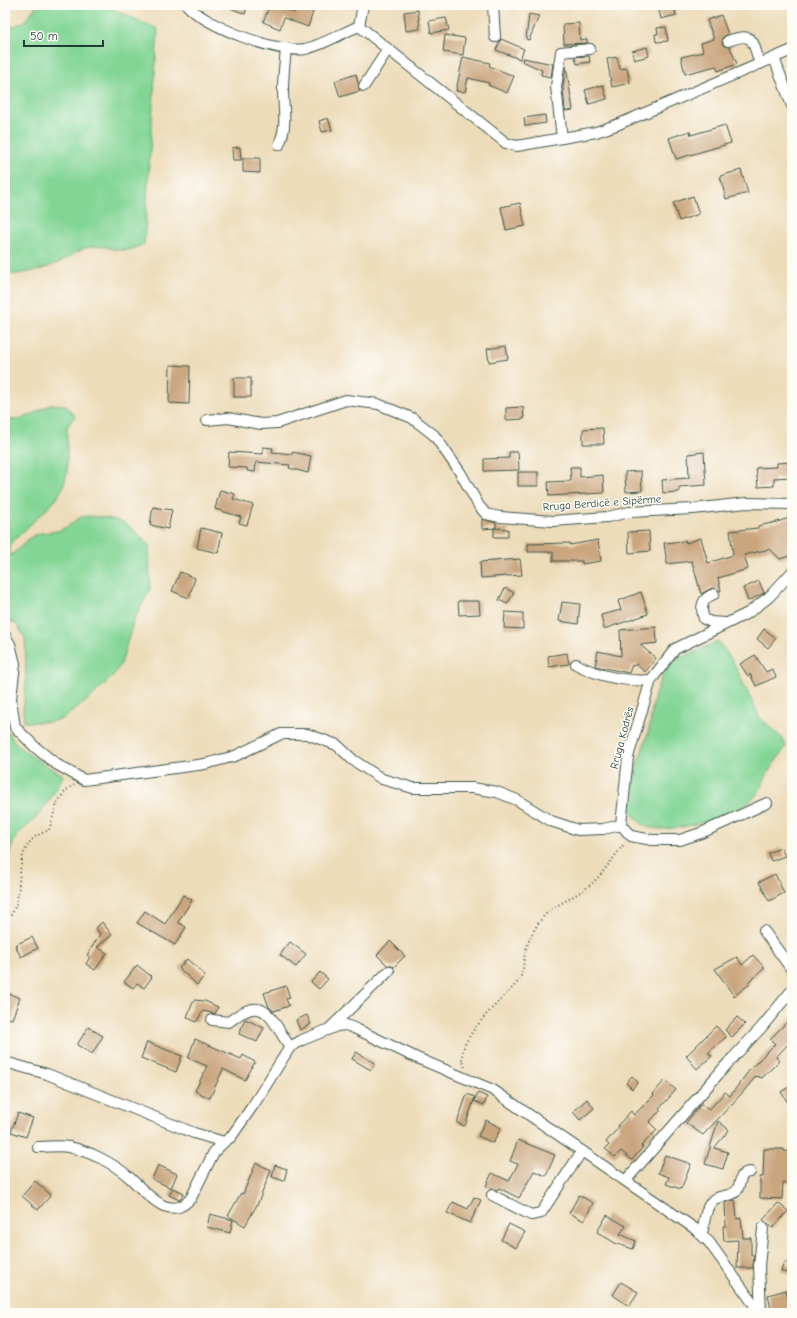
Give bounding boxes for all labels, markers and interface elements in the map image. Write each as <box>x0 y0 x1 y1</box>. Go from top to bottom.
scale bar <box>24 22 103 48</box>
text: 50 m <box>30 29 58 43</box>
street label: Rruga Berdicë e Sipërme <box>542 492 662 514</box>
street label: Rruga Kodrës <box>607 705 637 770</box>

